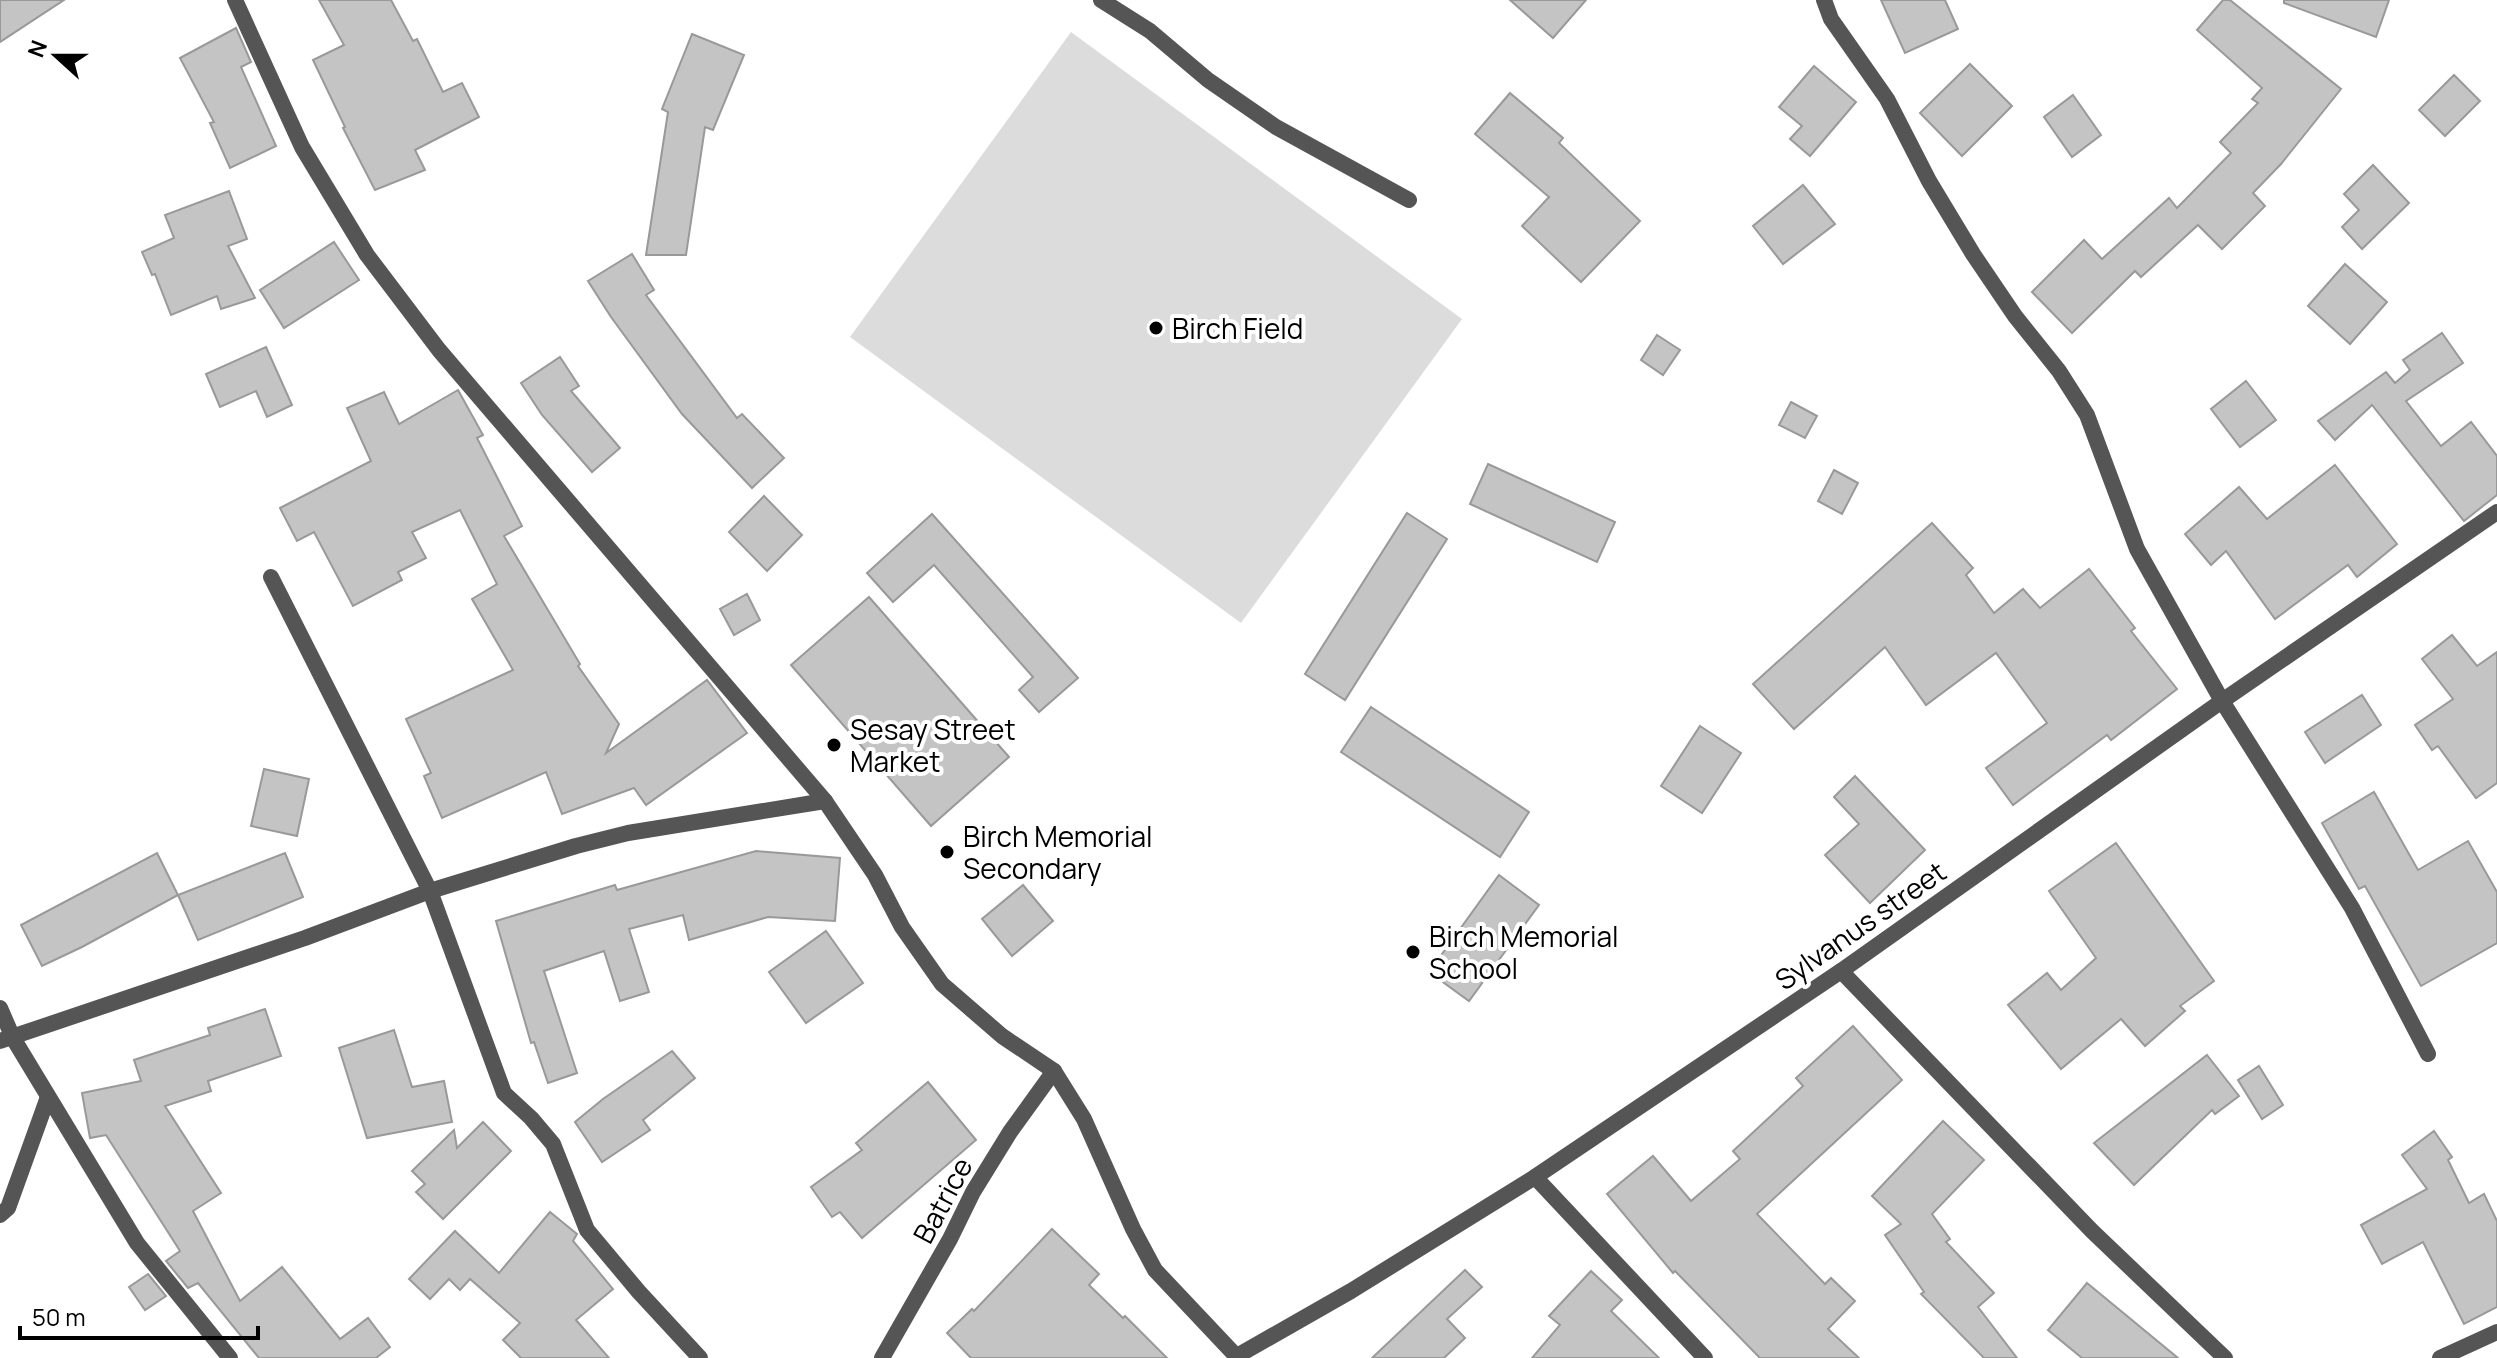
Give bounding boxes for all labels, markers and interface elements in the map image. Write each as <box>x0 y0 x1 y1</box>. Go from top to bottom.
north arrow <box>16 16 96 96</box>
text: N <box>20 36 54 62</box>
place label: Birch Field <box>1172 309 1303 347</box>
marker: Birch Field <box>1147 319 1165 337</box>
place label: Sesay Street Market <box>850 710 1016 780</box>
marker: Sesay Street Market <box>825 736 843 754</box>
place label: Birch Memorial Secondary <box>963 817 1153 887</box>
marker: Birch Memorial Secondary <box>938 843 956 861</box>
street label: Sylvanus street <box>1767 852 1953 998</box>
place label: Birch Memorial School <box>1429 917 1619 987</box>
marker: Birch Memorial School <box>1404 943 1422 961</box>
street label: Batrice <box>904 1150 980 1250</box>
scale bar <box>20 1290 258 1340</box>
text: 50 m <box>32 1300 86 1333</box>

